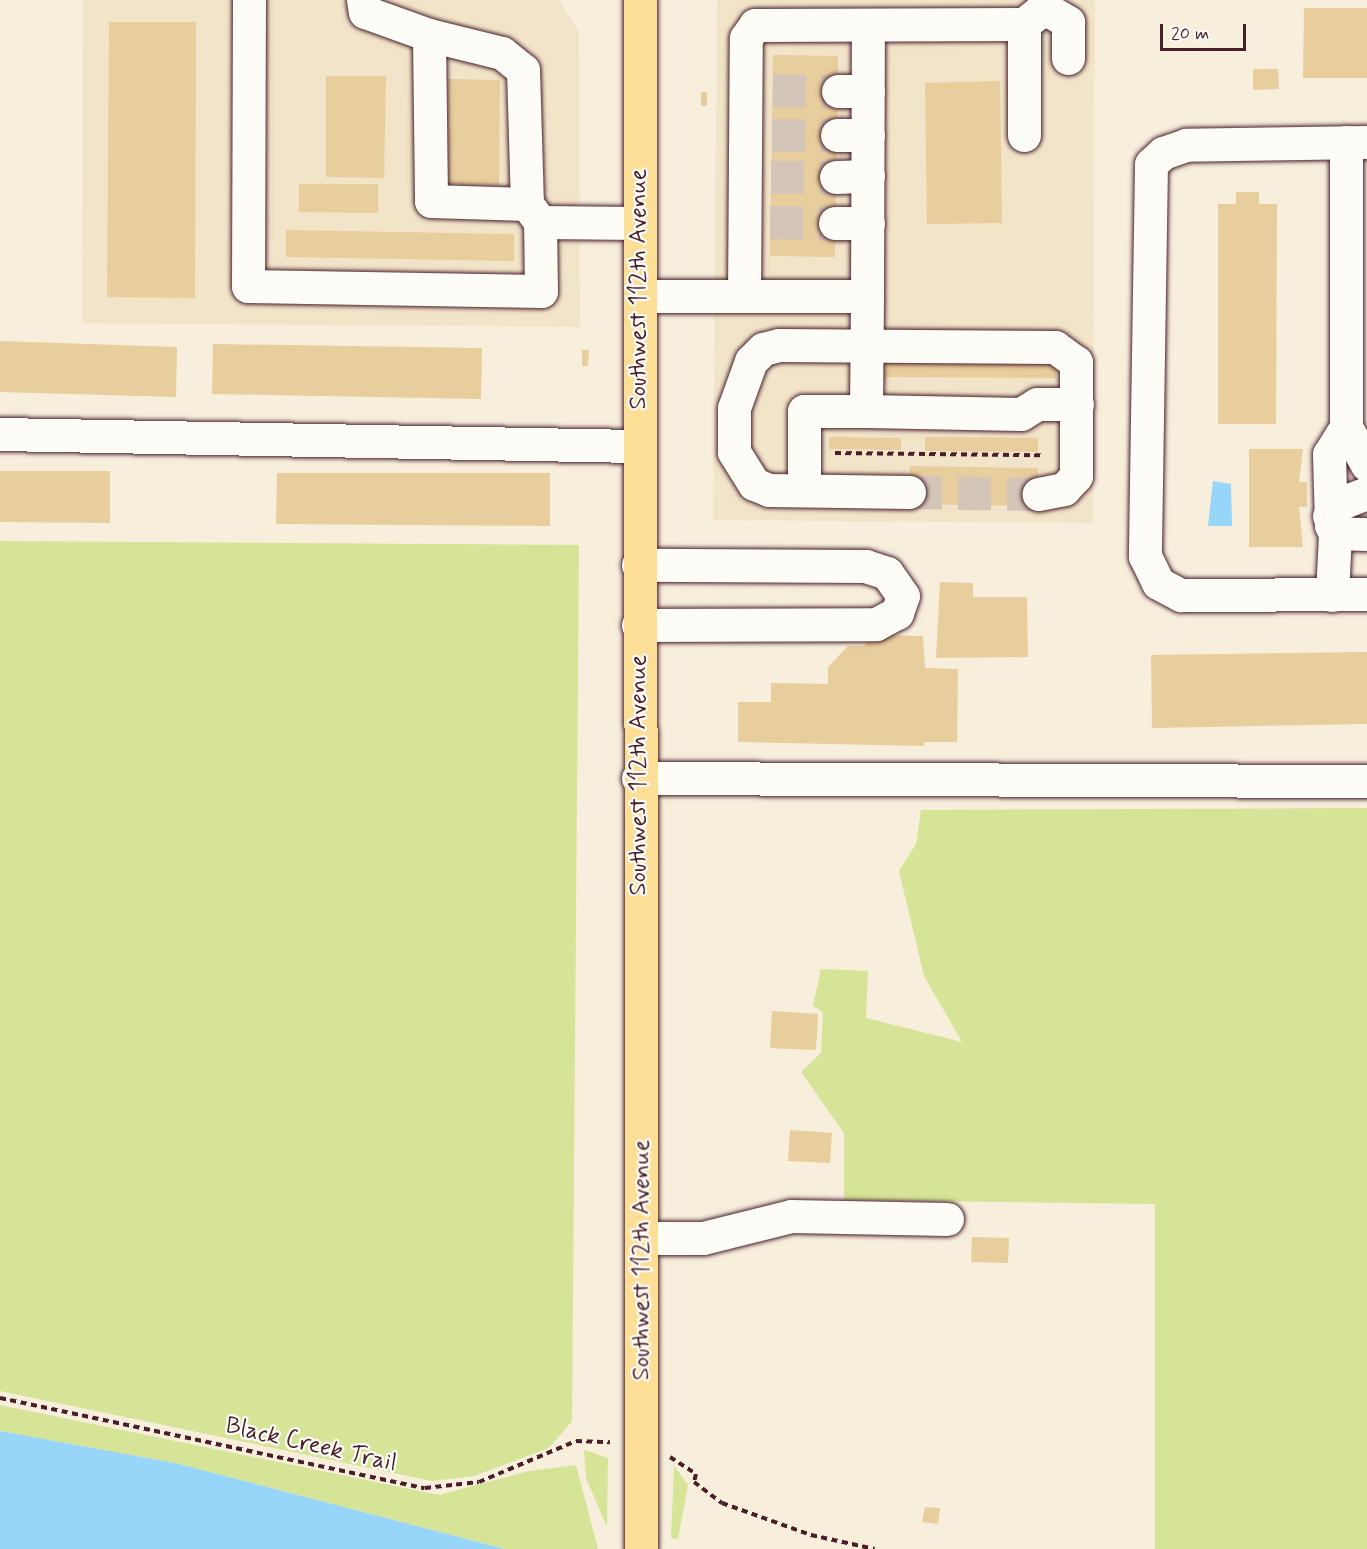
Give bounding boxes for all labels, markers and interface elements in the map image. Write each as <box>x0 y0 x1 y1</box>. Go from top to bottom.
scale bar <box>1163 12 1248 50</box>
text: 20 m <box>1171 22 1209 46</box>
street label: Southwest 112th Avenue <box>625 169 653 409</box>
street label: Southwest 112th Avenue <box>625 655 653 895</box>
street label: Southwest 112th Avenue <box>628 1140 656 1380</box>
street label: Black Creek Trail <box>224 1412 398 1478</box>

